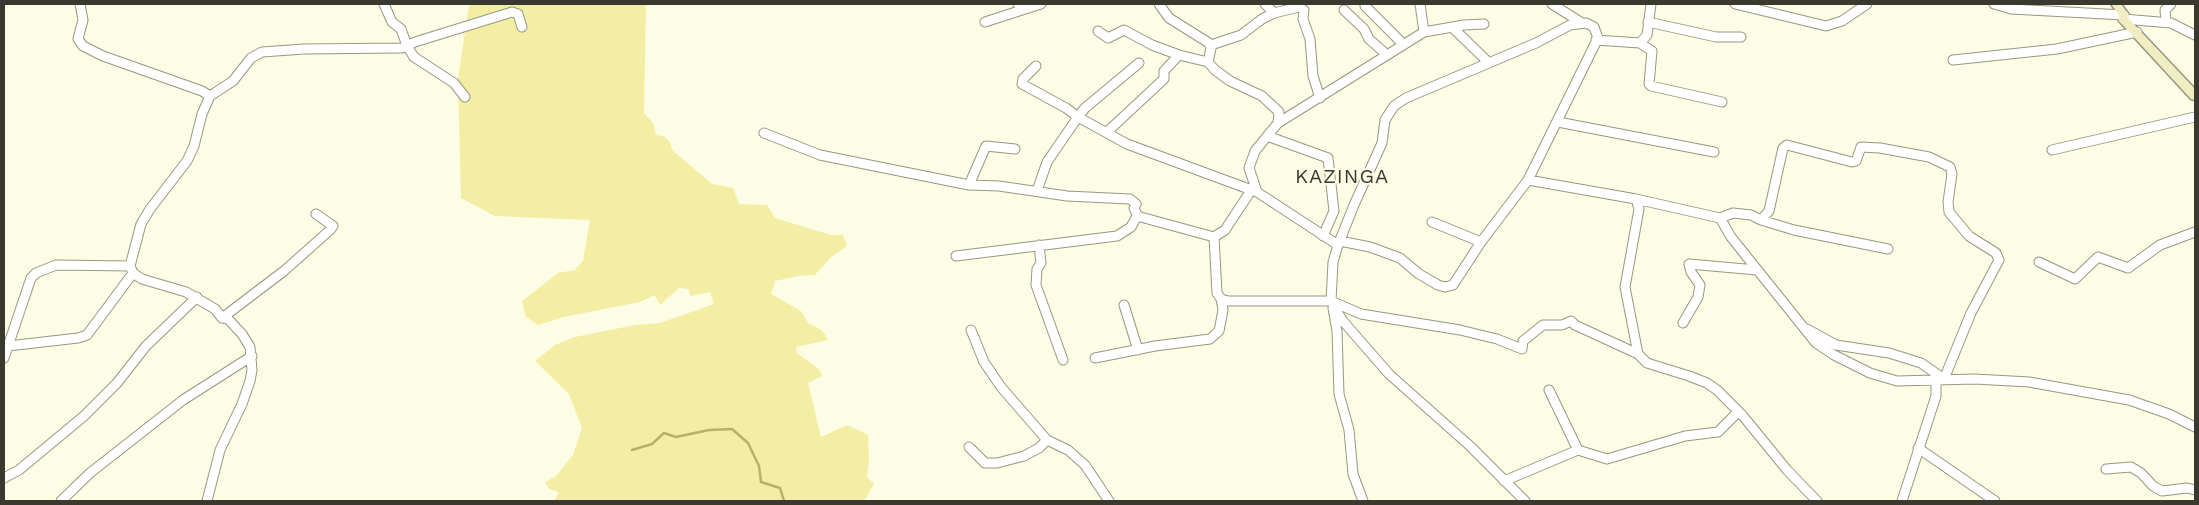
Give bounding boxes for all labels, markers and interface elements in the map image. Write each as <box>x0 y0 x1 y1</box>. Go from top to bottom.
district label: KAZINGA <box>1294 165 1390 189</box>

